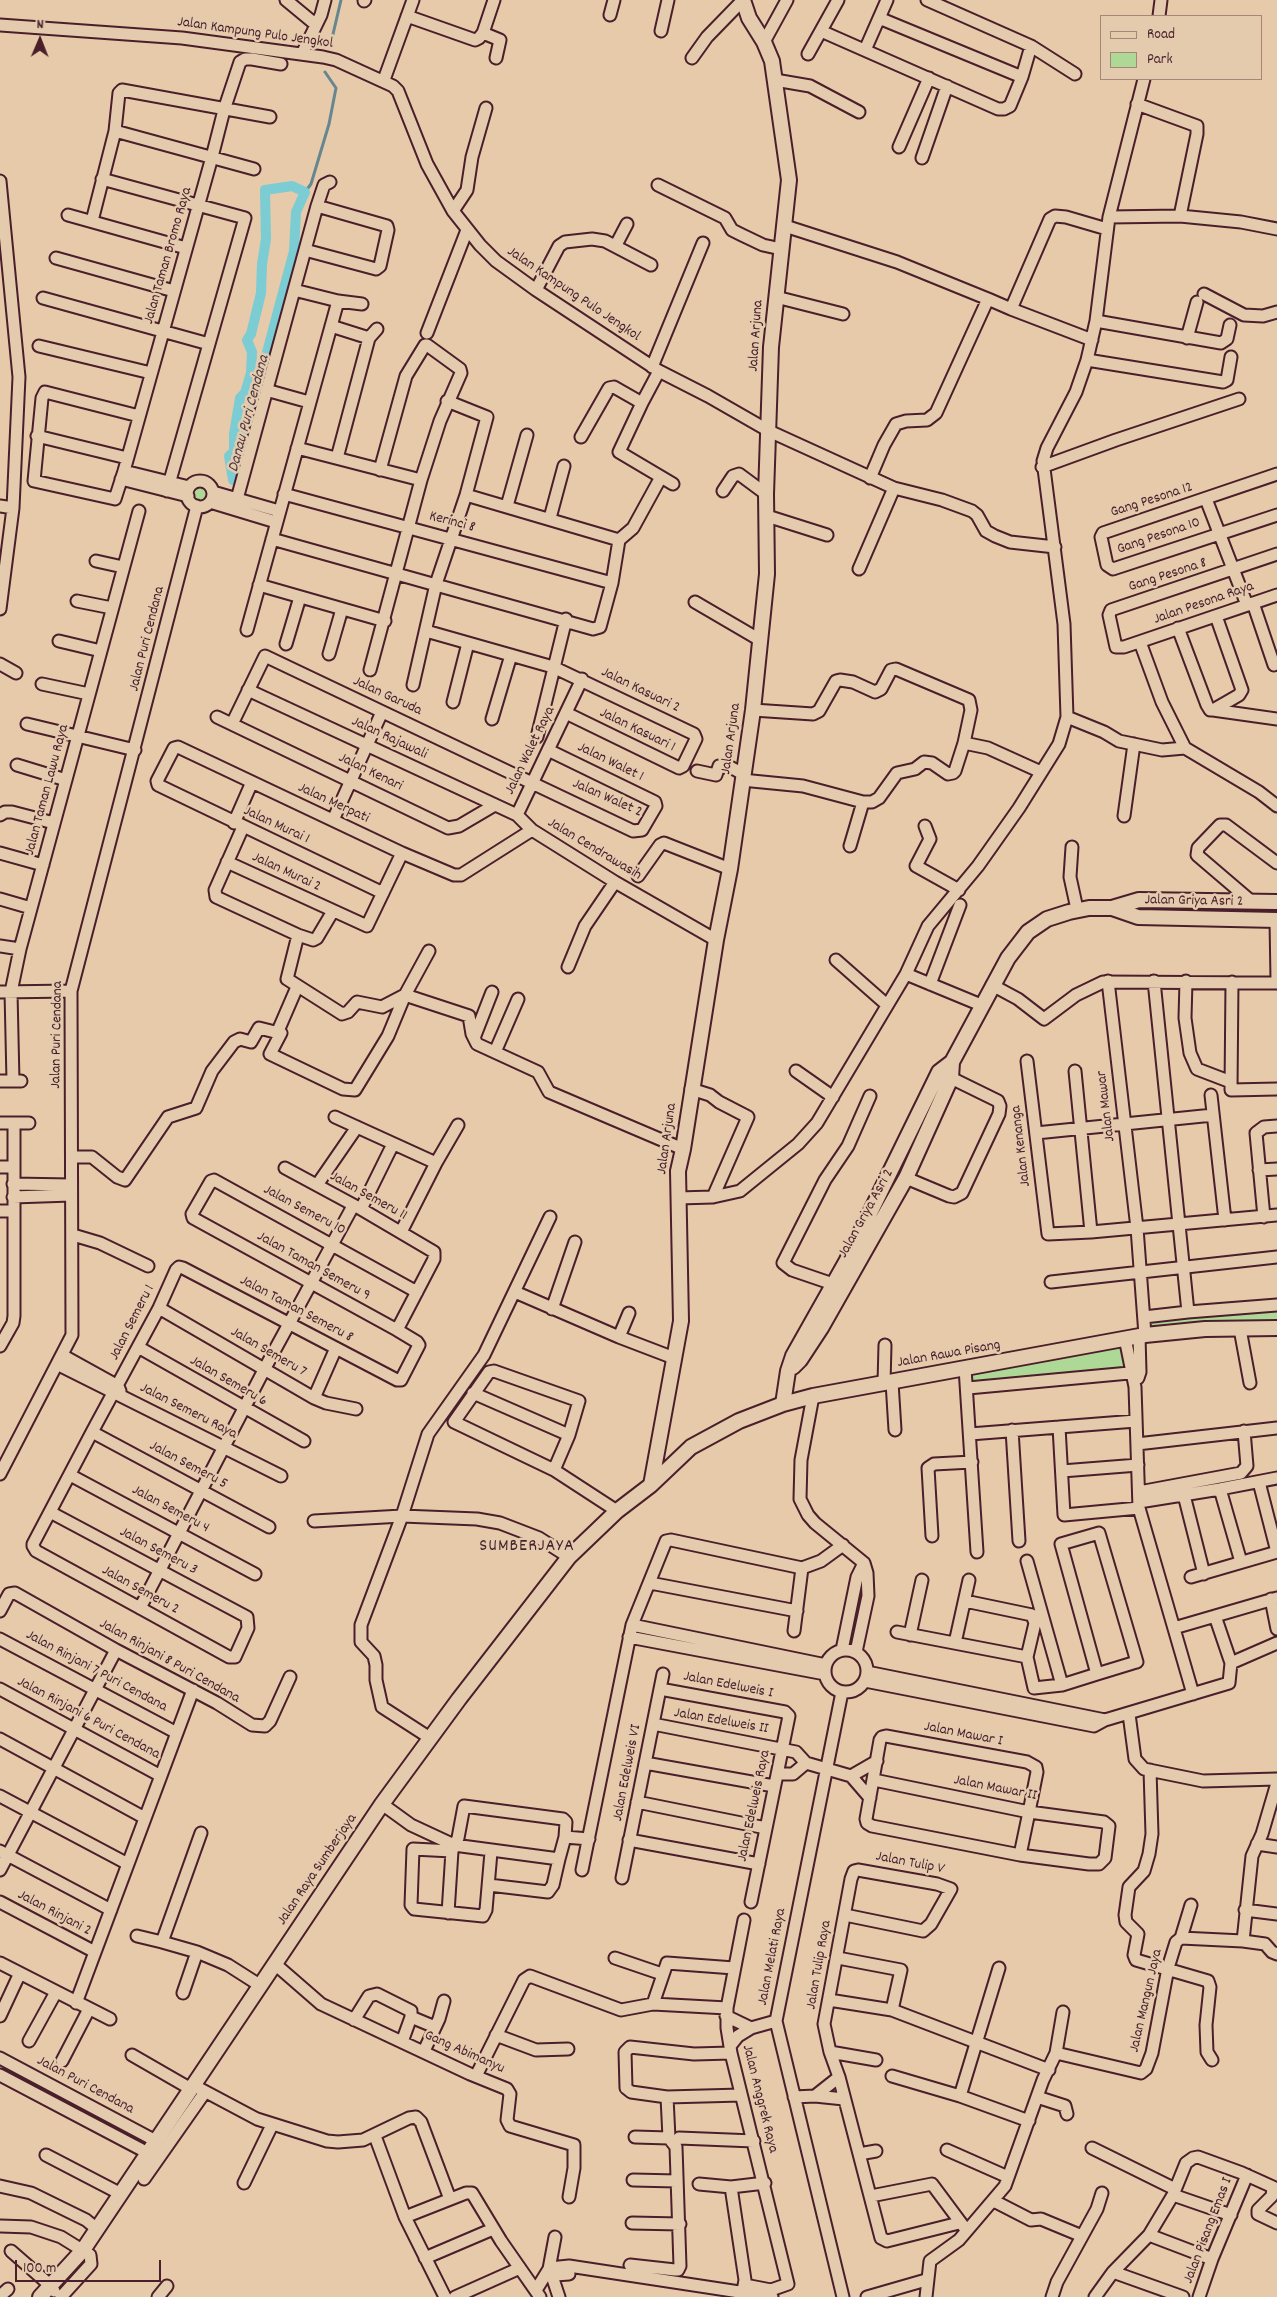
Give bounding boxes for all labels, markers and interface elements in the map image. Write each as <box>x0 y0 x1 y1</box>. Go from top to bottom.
street label: Jalan Kampung Pulo Jengkol <box>176 14 334 54</box>
north arrow <box>15 15 65 65</box>
text: N <box>37 15 44 35</box>
legend <box>1100 15 1262 80</box>
text: Road <box>1147 24 1175 46</box>
text: Park <box>1147 49 1173 71</box>
street label: Jalan Taman Bromo Raya <box>141 186 197 326</box>
street label: Jalan Kampung Pulo Jengkol <box>503 244 643 346</box>
street label: Jalan Arjuna <box>746 300 768 372</box>
water label: Danau Puri Cendana <box>225 353 275 475</box>
street label: Gang Pesona 12 <box>1109 479 1195 523</box>
street label: Kerinci 8 <box>427 508 477 538</box>
street label: Gang Pesona 10 <box>1115 514 1203 560</box>
street label: Gang Pesona 8 <box>1127 555 1209 597</box>
street label: Jalan Pesona Raya <box>1152 578 1256 630</box>
street label: Jalan Puri Cendana <box>126 585 170 693</box>
street label: Jalan Kasuari 2 <box>598 664 682 718</box>
street label: Jalan Garuda <box>350 673 424 721</box>
street label: Jalan Arjuna <box>718 702 746 776</box>
street label: Jalan Walet Raya <box>502 704 560 798</box>
street label: Jalan Kasuari 1 <box>596 705 678 757</box>
street label: Jalan Rajawali <box>348 714 430 764</box>
street label: Jalan Taman Lawu Raya <box>22 723 74 857</box>
street label: Jalan Walet 1 <box>574 739 646 787</box>
street label: Jalan Kenari <box>335 750 405 796</box>
street label: Jalan Walet 2 <box>569 776 645 822</box>
street label: Jalan Merpati <box>294 780 372 828</box>
street label: Jalan Murai 1 <box>240 803 312 849</box>
street label: Jalan Cendrawasih <box>544 815 644 885</box>
street label: Jalan Murai 2 <box>249 849 323 897</box>
street label: Jalan Griya Asri 2 <box>1145 892 1243 912</box>
street label: Jalan Puri Cendana <box>48 981 68 1089</box>
street label: Jalan Mawar <box>1094 1069 1120 1143</box>
street label: Jalan Arjuna <box>654 1102 682 1176</box>
street label: Jalan Kenanga <box>1008 1104 1036 1188</box>
street label: Jalan Griya Asri 2 <box>835 1166 899 1262</box>
street label: Jalan Semeru 11 <box>326 1168 410 1226</box>
street label: Jalan Semeru 10 <box>260 1182 348 1240</box>
street label: Jalan Taman Semeru 9 <box>253 1228 373 1306</box>
street label: Jalan Taman Semeru 8 <box>236 1273 356 1347</box>
street label: Jalan Semeru 1 <box>106 1282 160 1364</box>
street label: Jalan Semeru 7 <box>227 1324 309 1382</box>
street label: Jalan Rawa Pisang <box>896 1337 1002 1373</box>
street label: Jalan Semeru 6 <box>186 1353 270 1411</box>
street label: Jalan Semeru Raya <box>136 1380 240 1444</box>
street label: Jalan Semeru 5 <box>146 1438 230 1494</box>
street label: Jalan Semeru 4 <box>128 1482 212 1538</box>
street label: Jalan Semeru 3 <box>116 1524 200 1580</box>
district label: SUMBERJAYA <box>478 1537 576 1559</box>
street label: Jalan Semeru 2 <box>98 1562 182 1620</box>
street label: Jalan Rinjani 8 Puri Cendana <box>96 1616 242 1708</box>
street label: Jalan Rinjani 7 Puri Cendana <box>22 1627 170 1717</box>
street label: Jalan Edelweis I <box>682 1668 774 1704</box>
street label: Jalan Rinjani 6 Puri Cendana <box>13 1674 163 1764</box>
street label: Jalan Edelweis II <box>672 1705 770 1739</box>
street label: Jalan Mawar I <box>922 1719 1004 1751</box>
street label: Jalan Edelweis VI <box>610 1723 646 1823</box>
street label: Jalan Edelweis Raya <box>734 1749 776 1863</box>
street label: Jalan Mawar II <box>952 1772 1038 1806</box>
street label: Jalan Raya Sumberjaya <box>274 1811 362 1929</box>
street label: Jalan Tulip V <box>874 1849 946 1879</box>
street label: Jalan Rinjani 2 <box>14 1887 94 1941</box>
street label: Jalan Melati Raya <box>755 1907 791 2007</box>
street label: Jalan Tulip Raya <box>803 1919 837 2011</box>
street label: Jalan Mangun Jaya <box>1126 1948 1168 2054</box>
street label: Gang Abimanyu <box>421 2027 507 2079</box>
street label: Jalan Anggrek Raya <box>737 2043 781 2155</box>
street label: Jalan Puri Cendana <box>33 2053 137 2119</box>
street label: Jalan Pisang Emas I <box>1181 2176 1237 2286</box>
scale bar <box>18 2250 164 2282</box>
text: 100 m <box>23 2258 56 2280</box>

